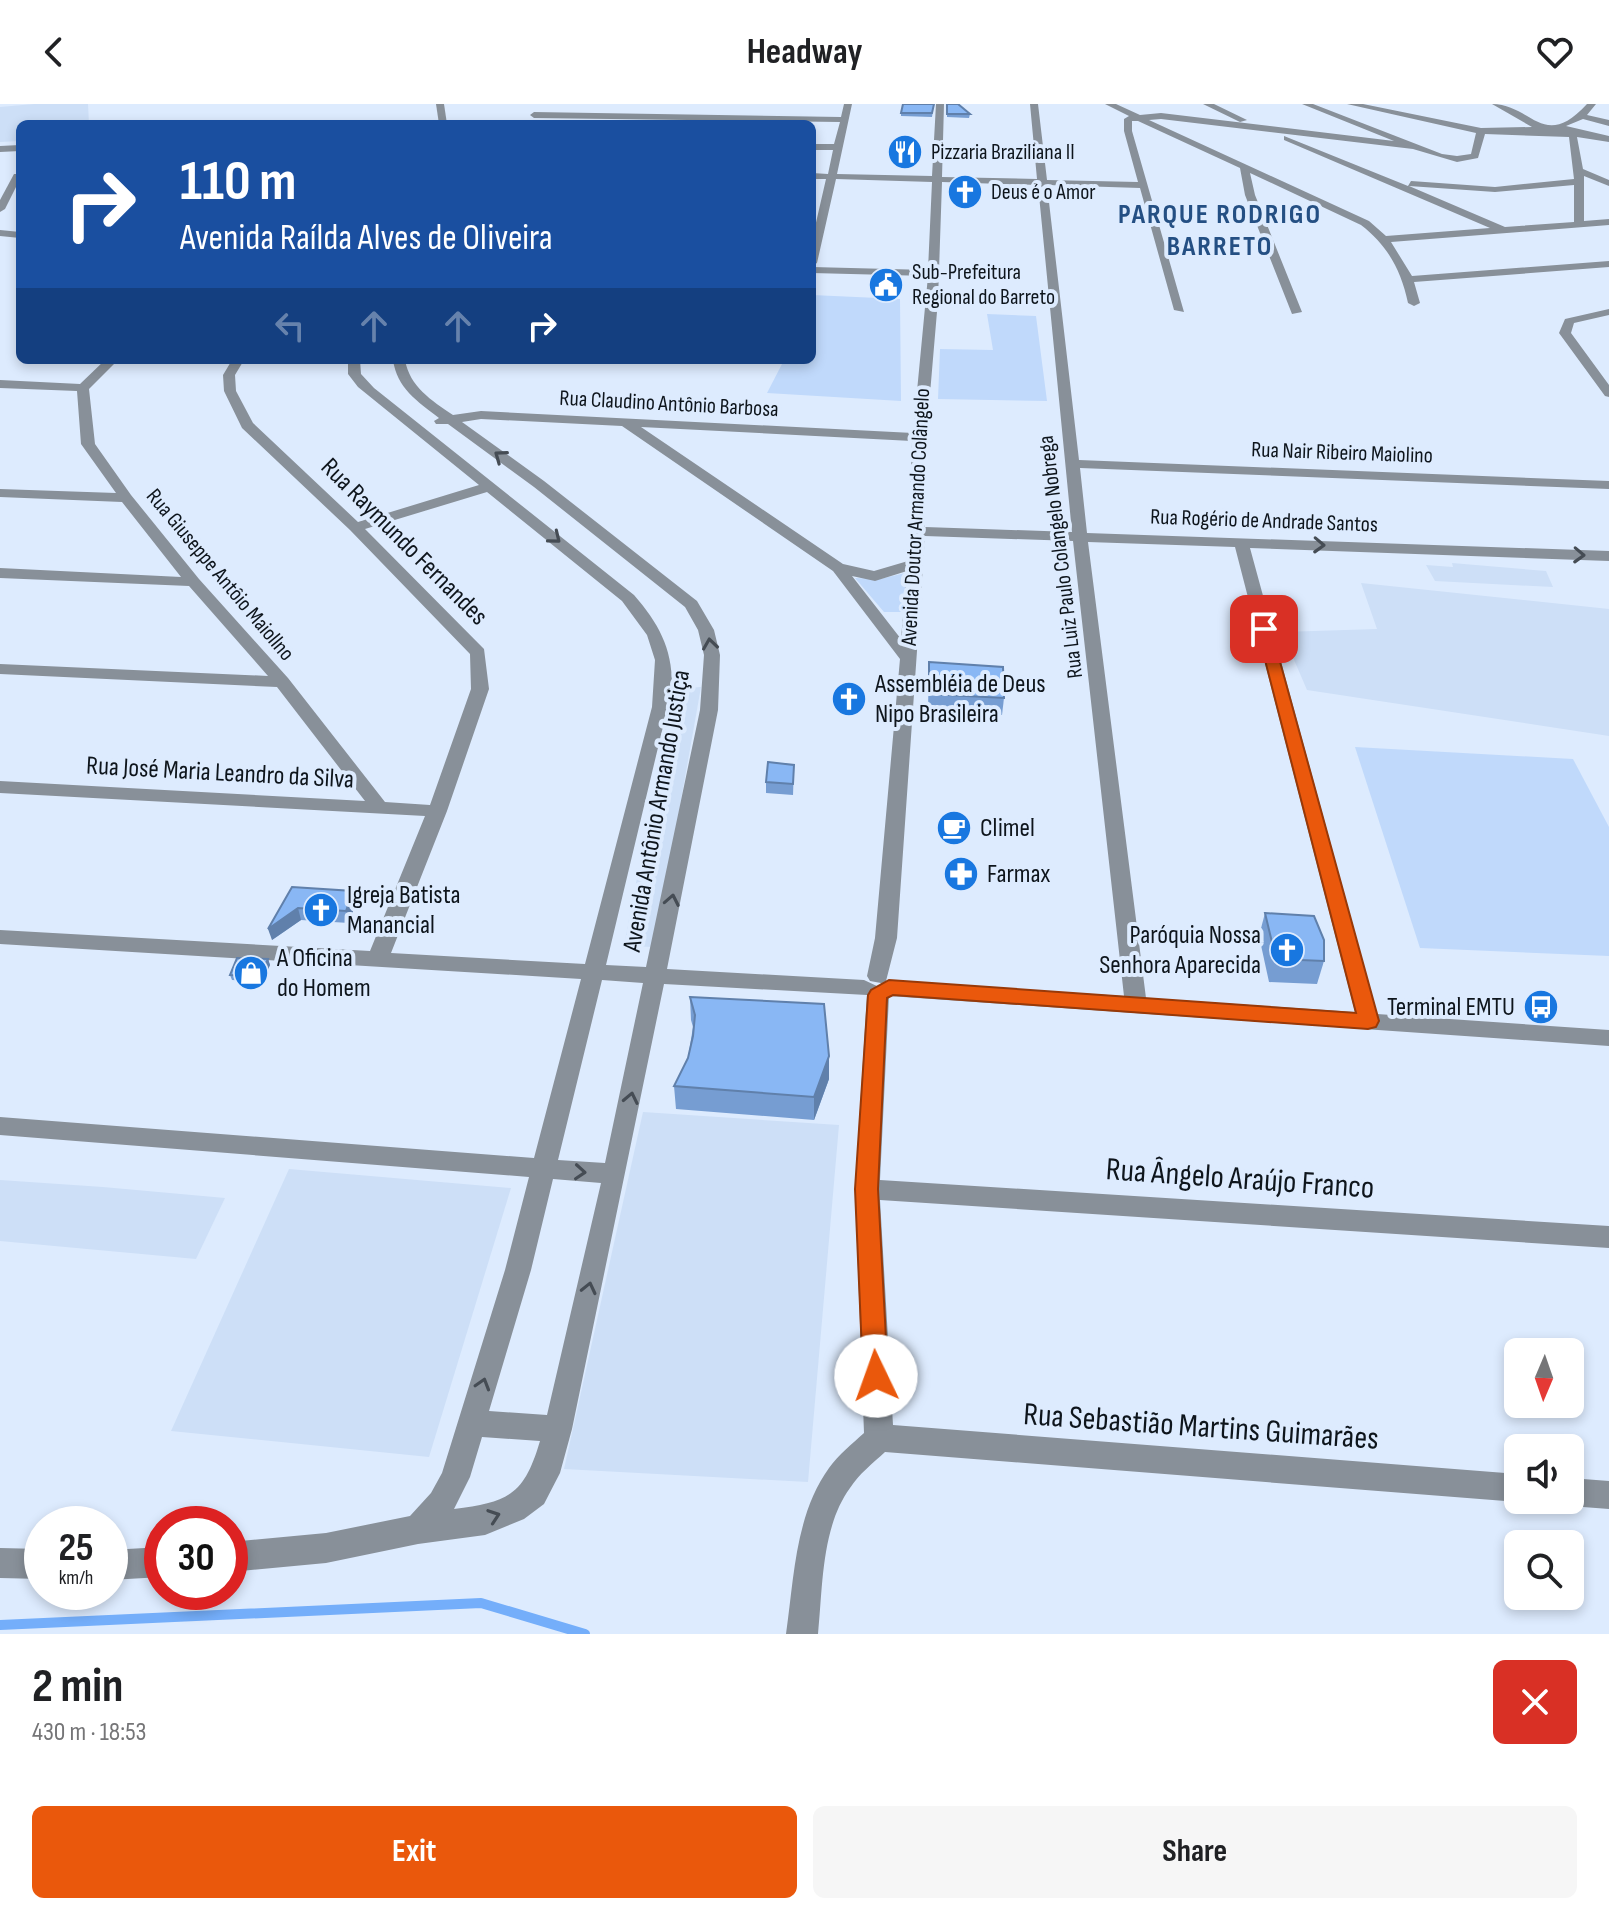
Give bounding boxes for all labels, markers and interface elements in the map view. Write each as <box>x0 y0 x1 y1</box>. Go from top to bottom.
icon: back <box>32 30 76 74</box>
icon: heart <box>1533 30 1577 74</box>
text: Headway <box>747 31 862 74</box>
restaurant icon: Pizzaria Braziliana II <box>886 133 924 171</box>
place label: Pizzaria Braziliana II <box>931 139 1075 166</box>
text: 110 m <box>180 149 296 216</box>
icon: right <box>48 152 152 256</box>
church icon: Deus é o Amor <box>946 173 984 211</box>
place label: Deus é o Amor <box>991 179 1096 206</box>
district label: PARQUE RODRIGO BARRETO <box>1118 198 1322 263</box>
text: Avenida Raílda Alves de Oliveira <box>180 217 553 260</box>
place label: Sub-Prefeitura Regional do Barreto <box>912 259 1055 311</box>
public building icon: Sub-Prefeitura Regional do Barreto <box>867 266 905 304</box>
icon: left <box>268 304 312 348</box>
icon: ahead <box>352 304 396 348</box>
icon: ahead <box>436 304 480 348</box>
icon: right <box>520 304 564 348</box>
street label: Rua Claudino Antônio Barbosa <box>559 385 779 423</box>
street label: Avenida Doutor Armando Colângelo <box>896 388 936 647</box>
street label: Rua Luiz Paulo Colangelo Nobrega <box>1033 434 1089 680</box>
street label: Rua Nair Ribeiro Maiolino <box>1251 436 1433 470</box>
one-way arrow <box>494 451 508 466</box>
street label: Rua Raymundo Fernandes <box>314 452 494 632</box>
street label: Rua Giuseppe Antôio Maiollno <box>140 484 300 666</box>
street label: Rua Rogério de Andrade Santos <box>1150 504 1378 538</box>
one-way arrow <box>546 528 560 543</box>
one-way arrow <box>1313 536 1326 553</box>
one-way arrow <box>1573 546 1586 563</box>
pin <box>1230 595 1298 663</box>
icon: arrive <box>1242 607 1286 651</box>
one-way arrow <box>702 637 719 651</box>
street label: Avenida Antônio Armando Justiça <box>617 668 697 955</box>
place label: Assembléia de Deus Nipo Brasileira <box>874 669 1046 730</box>
church icon: Assembléia de Deus Nipo Brasileira <box>830 680 868 718</box>
street label: Rua José Maria Leandro da Silva <box>85 751 355 795</box>
cafe icon: Climel <box>935 809 973 847</box>
place label: Climel <box>980 813 1035 844</box>
pharmacy icon: Farmax <box>942 855 980 893</box>
place label: Farmax <box>987 859 1051 890</box>
place label: Igreja Batista Manancial <box>347 880 461 941</box>
church icon: Igreja Batista Manancial <box>302 891 340 929</box>
one-way arrow <box>662 893 679 907</box>
place label: Paróquia Nossa Senhora Aparecida <box>1099 920 1261 981</box>
church icon: Paróquia Nossa Senhora Aparecida <box>1268 931 1306 969</box>
place label: A Oficina do Homem <box>276 943 371 1004</box>
shop icon: A Oficina do Homem <box>232 954 270 992</box>
bus stop icon: Terminal EMTU <box>1522 988 1560 1026</box>
place label: Terminal EMTU <box>1387 992 1515 1023</box>
one-way arrow <box>622 1092 639 1105</box>
street label: Rua Ângelo Araújo Franco <box>1105 1150 1375 1208</box>
one-way arrow <box>574 1163 587 1180</box>
one-way arrow <box>580 1282 597 1295</box>
position arrow <box>834 1334 918 1418</box>
north arrow <box>1504 1338 1584 1418</box>
map controls <box>1504 1338 1584 1610</box>
one-way arrow <box>474 1377 490 1391</box>
street label: Rua Sebastião Martins Guimarães <box>1022 1395 1380 1459</box>
button: sound <box>1504 1434 1584 1514</box>
speed limit sign: 30 <box>144 1506 248 1610</box>
one-way arrow <box>487 1509 501 1525</box>
text: 25 <box>58 1524 94 1572</box>
button: search <box>1504 1530 1584 1610</box>
text: km/h <box>59 1566 93 1590</box>
text: 2 min <box>32 1658 123 1715</box>
button: close <box>1493 1660 1577 1744</box>
text: 430 m · 18:53 <box>32 1717 146 1748</box>
button: Exit <box>32 1806 797 1898</box>
button: Share <box>813 1806 1577 1898</box>

